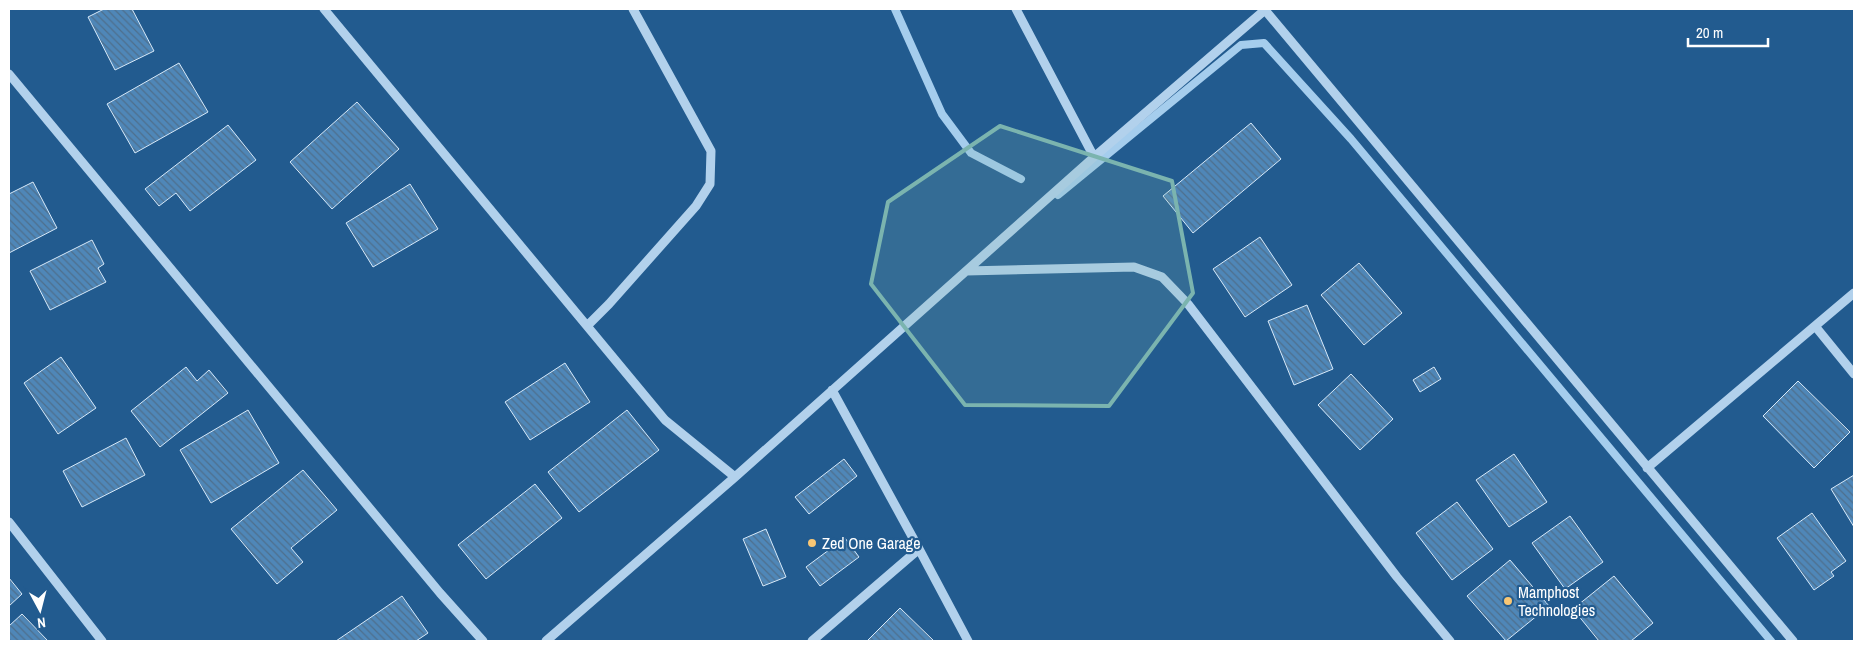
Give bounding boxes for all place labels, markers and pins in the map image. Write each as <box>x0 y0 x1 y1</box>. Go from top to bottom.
place label: Zed One Garage <box>822 532 920 554</box>
marker: Zed One Garage <box>806 537 818 549</box>
place label: Mamphost Technologies <box>1518 581 1595 621</box>
marker: Mamphost Technologies <box>1502 595 1514 607</box>

